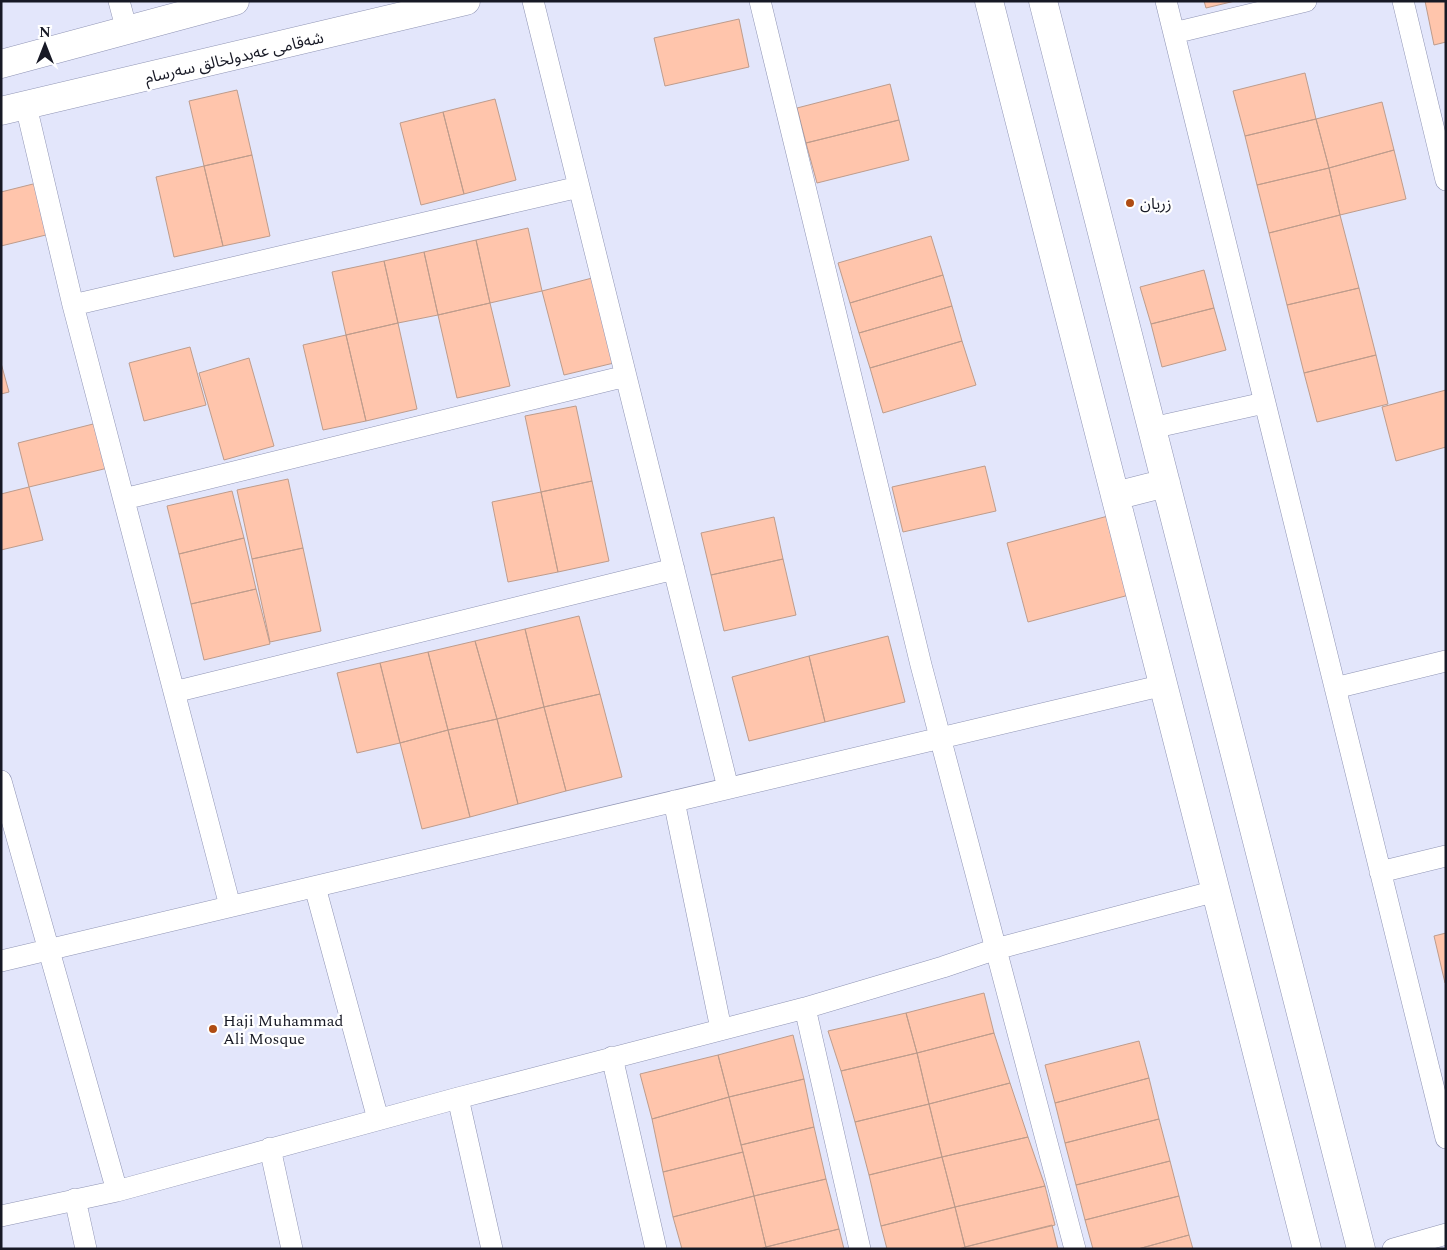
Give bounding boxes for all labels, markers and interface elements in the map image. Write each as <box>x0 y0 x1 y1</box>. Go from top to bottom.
north arrow <box>20 20 70 70</box>
text: N <box>39 22 51 43</box>
street label: شەقامی عەبدولخالق سەرسام <box>142 26 326 90</box>
place label: زریان <box>1140 192 1172 216</box>
marker: زریان <box>1124 197 1136 209</box>
place label: Haji Muhammad Ali Mosque <box>223 1009 343 1051</box>
marker: Haji Muhammad Ali Mosque <box>207 1023 219 1035</box>

